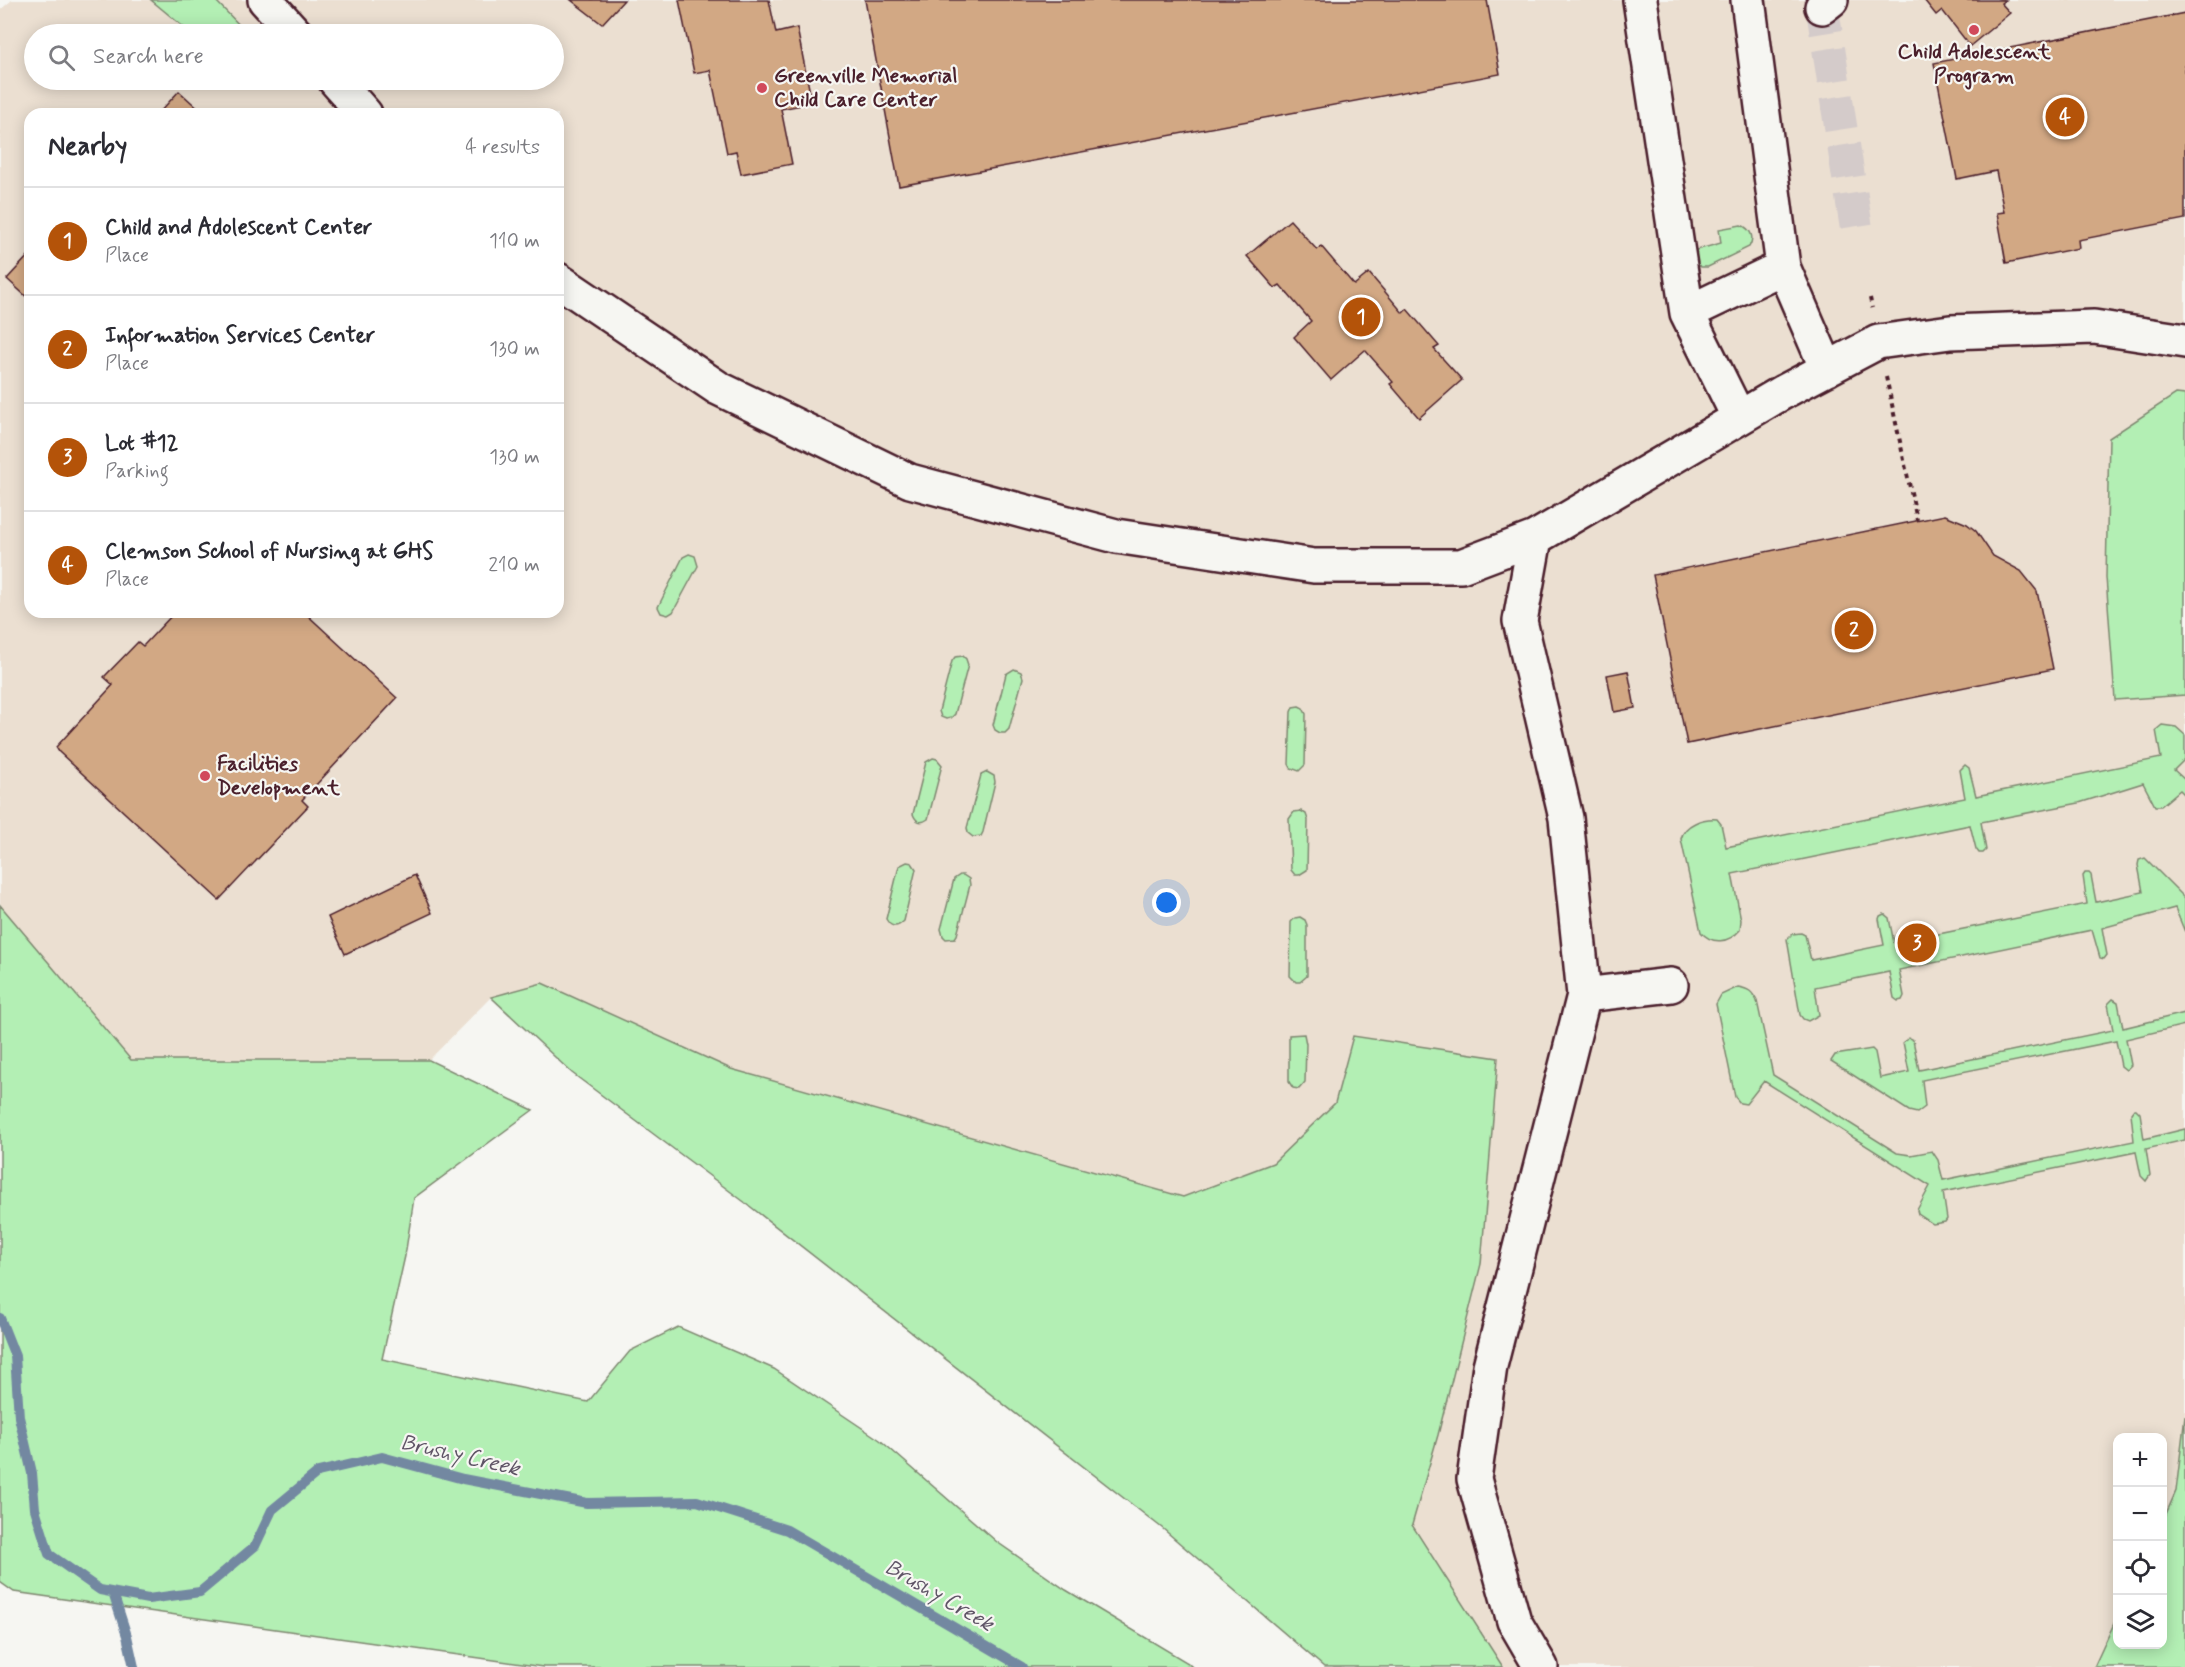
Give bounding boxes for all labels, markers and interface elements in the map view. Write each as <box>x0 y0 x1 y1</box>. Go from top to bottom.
marker: Child Adolescent Program <box>1967 23 1981 37</box>
search box <box>24 24 564 90</box>
place label: Child Adolescent Program <box>1897 38 2051 90</box>
icon: search <box>45 41 78 74</box>
text: Search here <box>93 43 204 71</box>
place label: Greenville Memorial Child Care Center <box>774 62 957 114</box>
marker: Greenville Memorial Child Care Center <box>755 81 769 95</box>
pin: 4 <box>2046 94 2084 140</box>
text: Nearby <box>48 130 127 164</box>
text: 4 results <box>465 134 540 161</box>
text: Child and Adolescent Center <box>105 214 372 242</box>
text: 1 <box>63 228 72 255</box>
text: 110 m <box>489 228 540 255</box>
text: Place <box>105 242 149 269</box>
pin: 1 <box>1342 294 1380 340</box>
text: Information Services Center <box>105 322 375 350</box>
text: 2 <box>63 336 72 363</box>
text: 130 m <box>489 336 540 363</box>
text: Place <box>105 350 149 377</box>
text: Lot #12 <box>105 430 178 458</box>
text: 3 <box>63 444 72 471</box>
text: 130 m <box>489 444 540 471</box>
text: Parking <box>105 458 169 485</box>
text: Clemson School of Nursing at GHS <box>105 538 434 566</box>
text: 4 <box>62 552 73 579</box>
text: 210 m <box>488 552 540 579</box>
text: Place <box>105 566 149 593</box>
pin: 2 <box>1834 608 1874 652</box>
place label: Facilities Development <box>217 750 340 802</box>
marker: Facilities Development <box>198 769 212 783</box>
your location <box>1152 888 1181 917</box>
pin: 3 <box>1898 920 1936 966</box>
water label: Brushy Creek <box>398 1429 524 1484</box>
map controls <box>2113 1433 2167 1649</box>
button: + <box>2113 1433 2167 1487</box>
button: − <box>2113 1487 2167 1541</box>
button: locate <box>2113 1541 2167 1595</box>
water label: Brushy Creek <box>880 1554 1000 1639</box>
button: layers <box>2113 1595 2167 1649</box>

